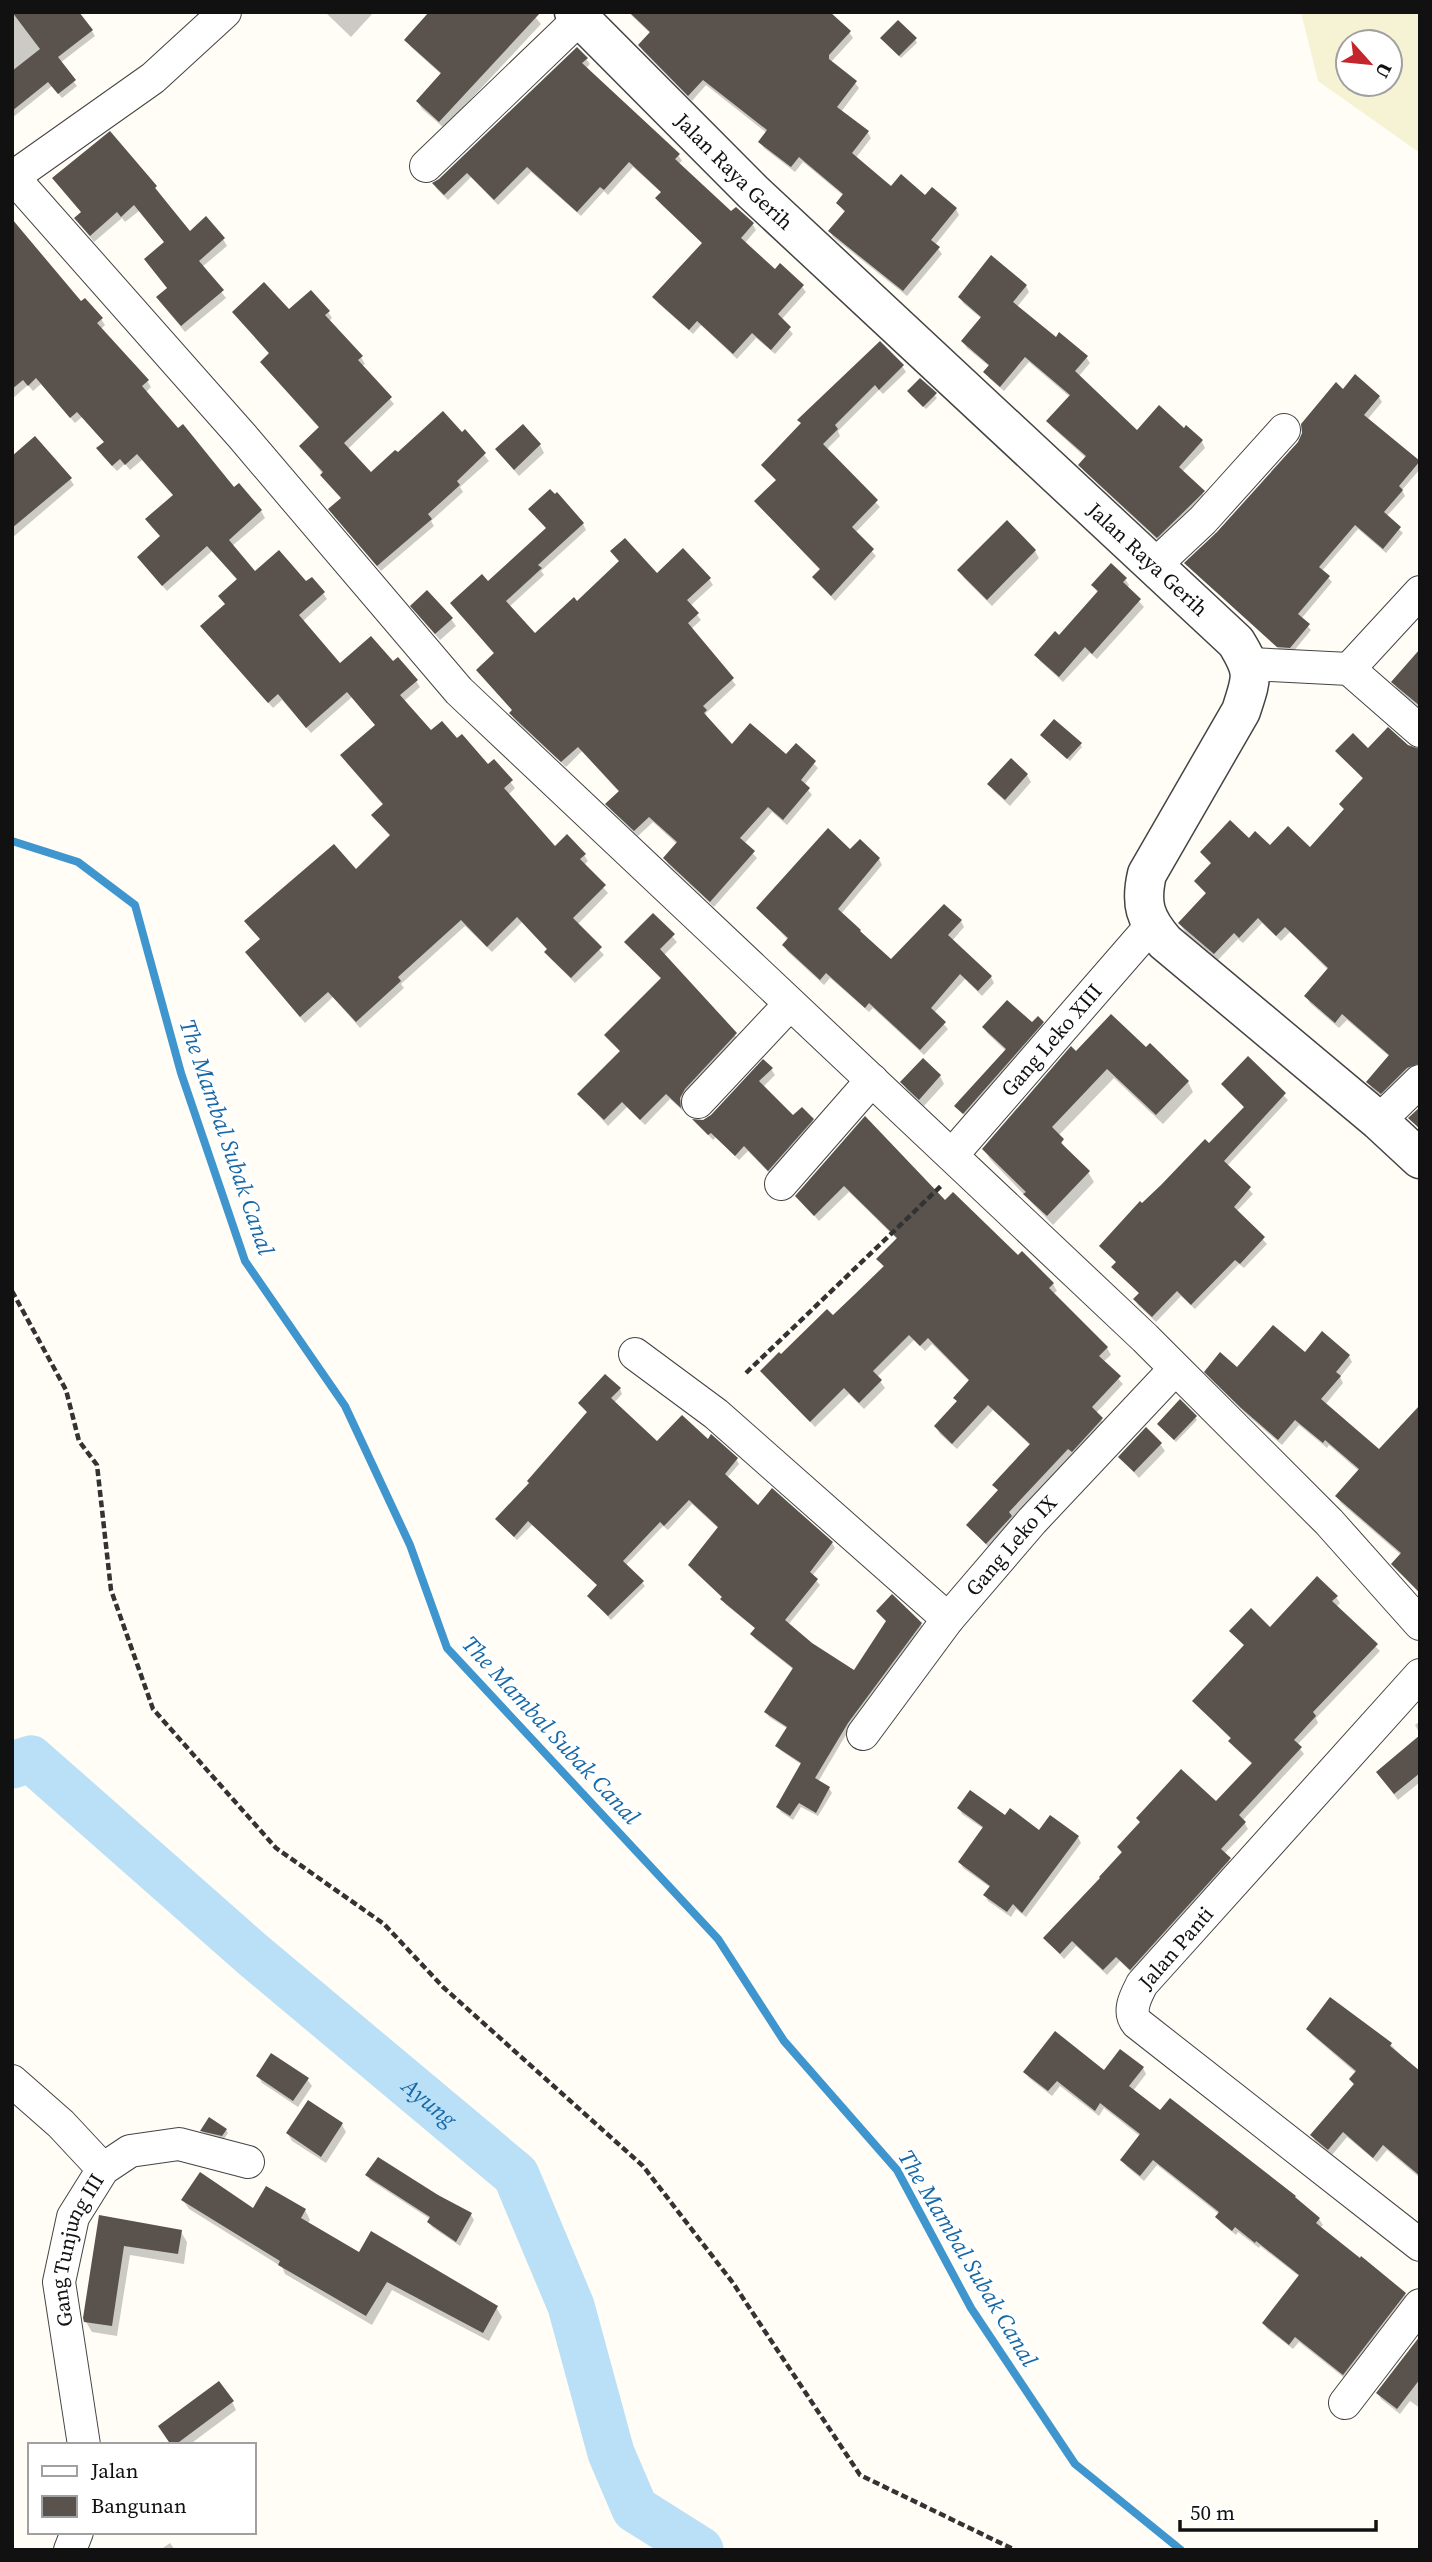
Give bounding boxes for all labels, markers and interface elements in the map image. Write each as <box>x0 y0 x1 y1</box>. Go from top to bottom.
north arrow <box>1334 28 1404 98</box>
text: U <box>1369 59 1399 83</box>
street label: Jalan Raya Gerih <box>668 106 800 236</box>
street label: Jalan Raya Gerih <box>1080 495 1215 623</box>
street label: Gang Leko XIII <box>994 977 1109 1103</box>
water label: The Mambal Subak Canal <box>172 1015 283 1260</box>
street label: Gang Leko IX <box>959 1488 1063 1602</box>
water label: The Mambal Subak Canal <box>455 1629 647 1832</box>
street label: Jalan Panti <box>1131 1900 1220 1996</box>
water label: Ayung <box>394 2069 464 2135</box>
water label: The Mambal Subak Canal <box>891 2144 1046 2373</box>
street label: Gang Tunjung III <box>44 2168 111 2329</box>
legend <box>28 2443 256 2534</box>
text: Jalan <box>90 2456 139 2485</box>
scale bar <box>1180 2488 1376 2532</box>
text: Bangunan <box>91 2491 187 2520</box>
text: 50 m <box>1190 2498 1235 2527</box>

